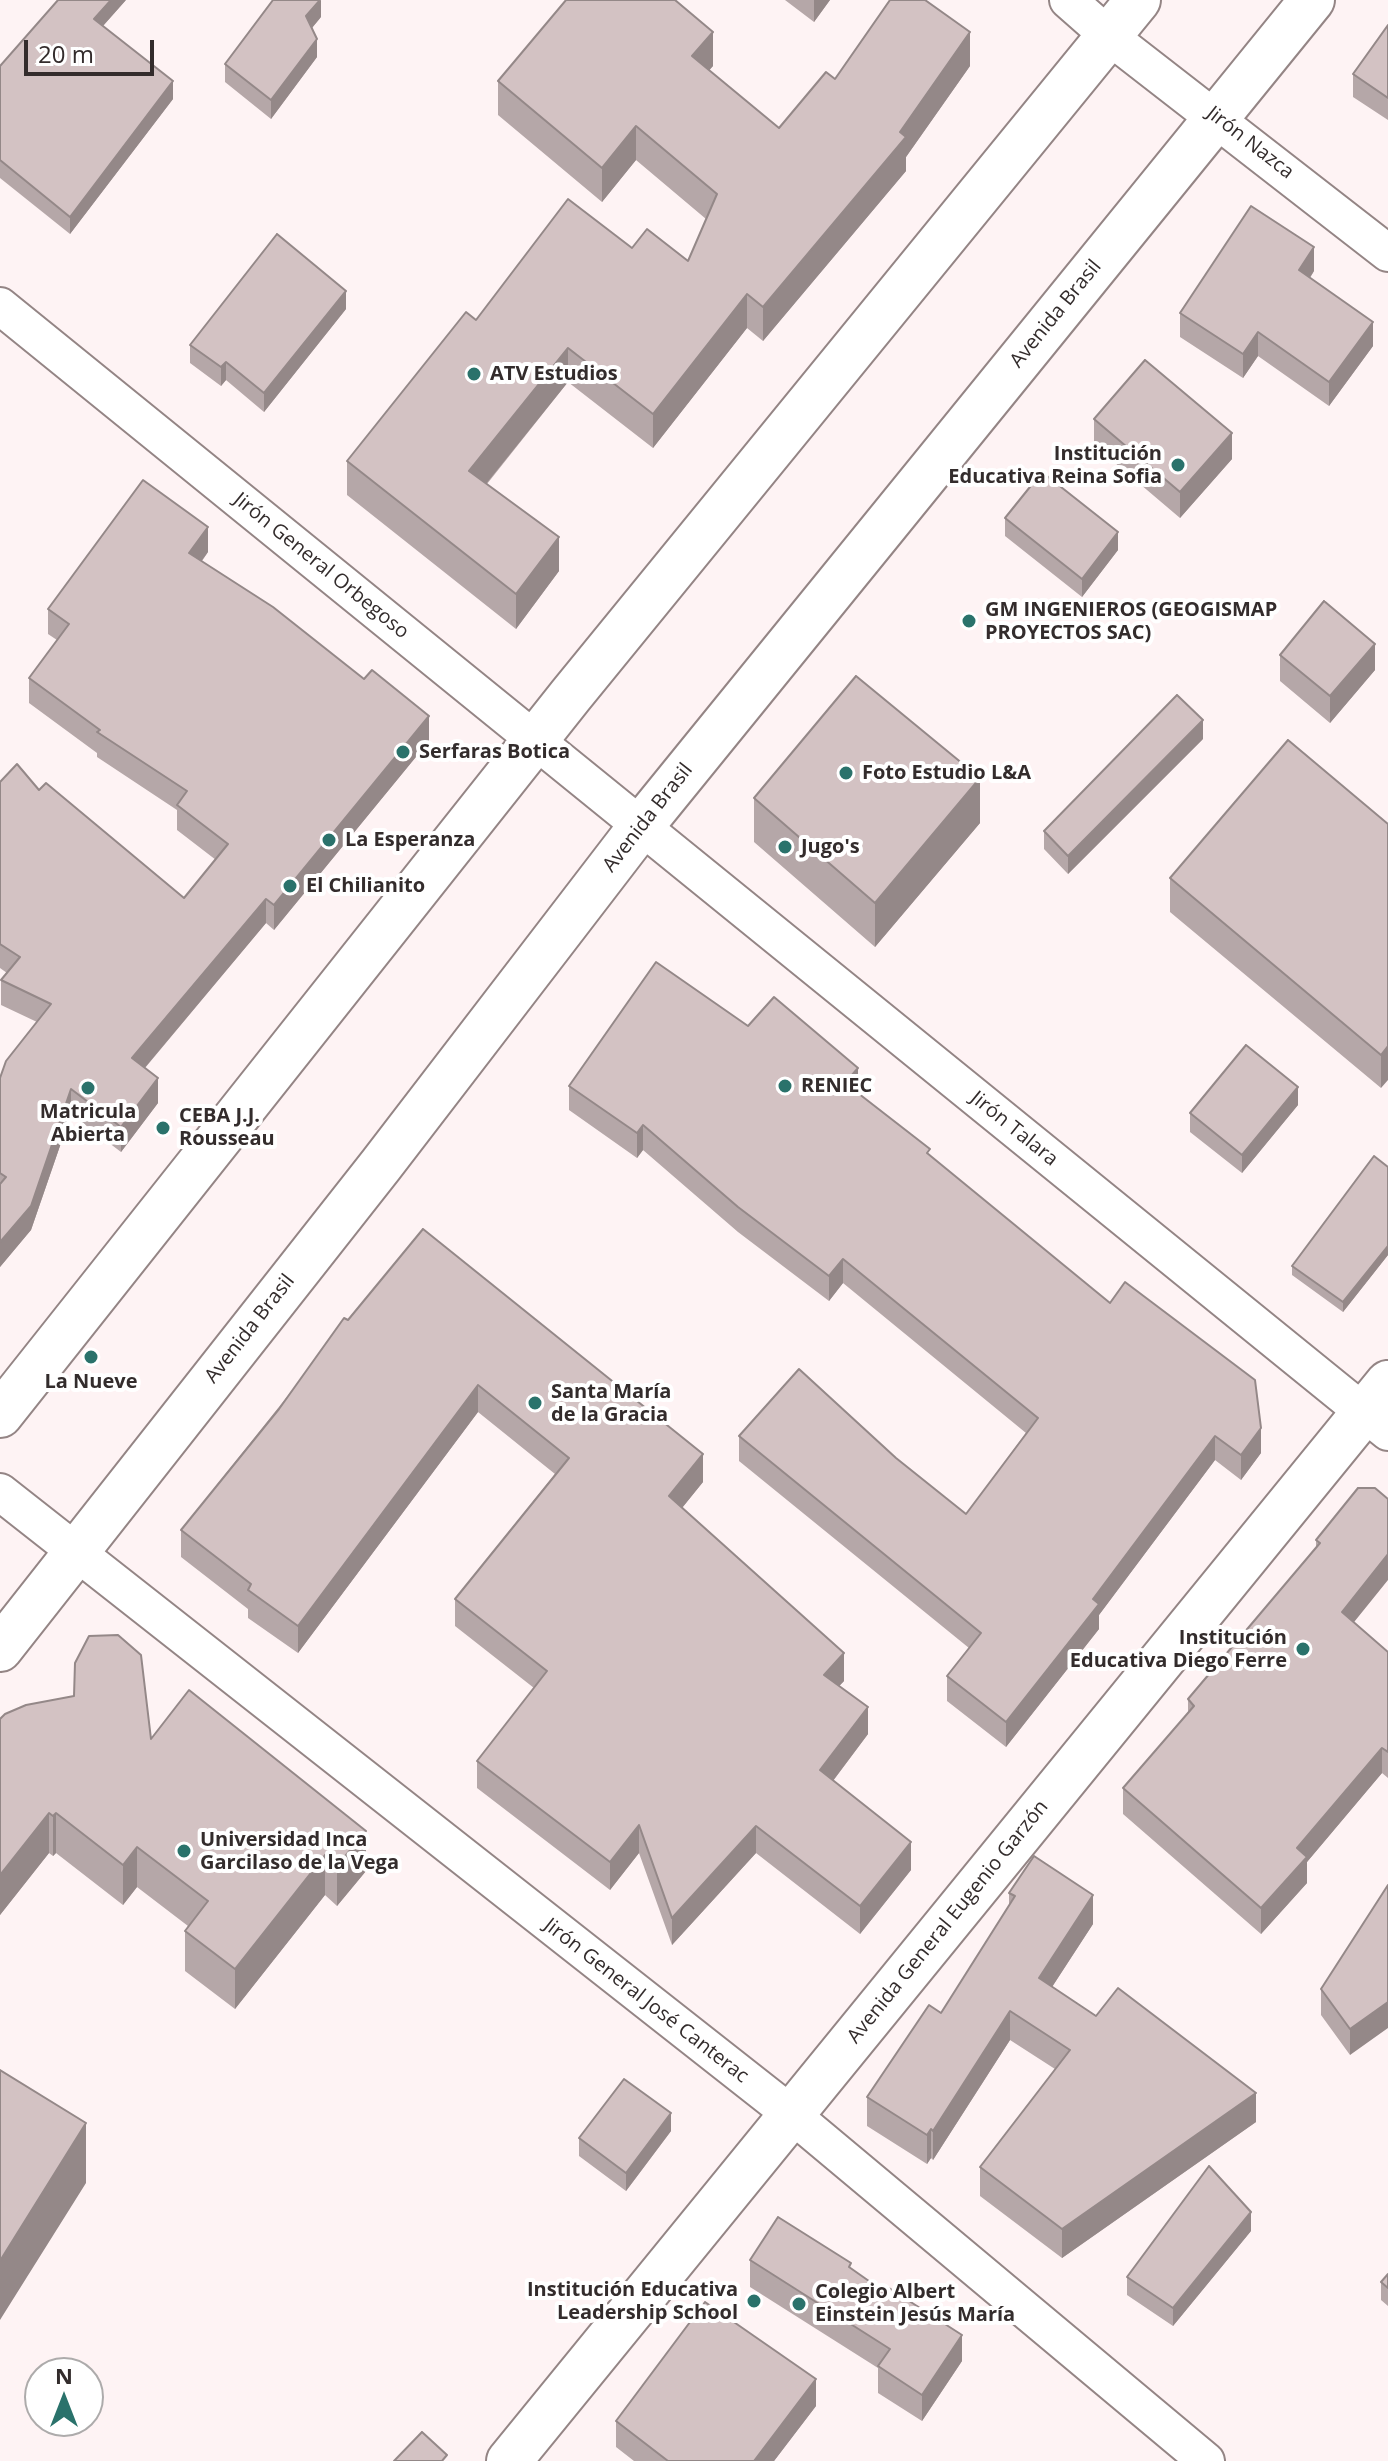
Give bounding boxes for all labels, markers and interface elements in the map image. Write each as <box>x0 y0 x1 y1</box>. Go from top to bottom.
scale bar <box>28 24 158 74</box>
text: 20 m <box>38 37 94 70</box>
street label: Jirón Nazca <box>1202 101 1298 185</box>
street label: Avenida Brasil <box>1005 255 1107 373</box>
place label: ATV Estudios <box>490 362 618 386</box>
marker: ATV Estudios <box>465 365 483 383</box>
place label: Institución Educativa Reina Sofia <box>948 442 1162 489</box>
marker: Institución Educativa Reina Sofia <box>1169 456 1187 474</box>
street label: Jirón General Orbegoso <box>229 488 413 644</box>
place label: GM INGENIEROS (GEOGISMAP PROYECTOS SAC) <box>985 598 1277 645</box>
marker: GM INGENIEROS (GEOGISMAP PROYECTOS SAC) <box>960 612 978 630</box>
place label: Serfaras Botica <box>419 740 570 764</box>
marker: Serfaras Botica <box>394 743 412 761</box>
street label: Avenida Brasil <box>598 759 698 877</box>
place label: Foto Estudio L&A <box>862 761 1031 785</box>
marker: Foto Estudio L&A <box>837 764 855 782</box>
place label: La Esperanza <box>345 828 475 852</box>
marker: La Esperanza <box>320 831 338 849</box>
place label: Jugo's <box>801 835 860 859</box>
marker: Jugo's <box>776 838 794 856</box>
place label: El Chilianito <box>306 874 425 898</box>
marker: El Chilianito <box>281 877 299 895</box>
place label: RENIEC <box>801 1074 872 1098</box>
marker: RENIEC <box>776 1077 794 1095</box>
marker: Matricula Abierta <box>79 1079 97 1097</box>
street label: Jirón Talara <box>965 1086 1063 1172</box>
place label: Matricula Abierta <box>40 1100 136 1147</box>
place label: CEBA J.J. Rousseau <box>179 1104 275 1151</box>
marker: CEBA J.J. Rousseau <box>154 1119 172 1137</box>
street label: Avenida Brasil <box>200 1270 300 1388</box>
marker: La Nueve <box>82 1348 100 1366</box>
place label: La Nueve <box>45 1370 137 1394</box>
place label: Santa María de la Gracia <box>551 1380 671 1427</box>
marker: Santa María de la Gracia <box>526 1394 544 1412</box>
place label: Institución Educativa Diego Ferre <box>1070 1626 1287 1673</box>
marker: Institución Educativa Diego Ferre <box>1294 1640 1312 1658</box>
street label: Avenida General Eugenio Garzón <box>842 1796 1054 2048</box>
place label: Universidad Inca Garcilaso de la Vega <box>200 1828 399 1875</box>
marker: Universidad Inca Garcilaso de la Vega <box>175 1842 193 1860</box>
street label: Jirón General José Canterac <box>539 1914 753 2088</box>
place label: Institución Educativa Leadership School <box>527 2278 738 2325</box>
place label: Colegio Albert Einstein Jesús María <box>815 2280 1015 2327</box>
marker: Institución Educativa Leadership School <box>745 2292 763 2310</box>
marker: Colegio Albert Einstein Jesús María <box>790 2295 808 2313</box>
north arrow <box>24 2357 104 2437</box>
text: N <box>55 2360 73 2390</box>

